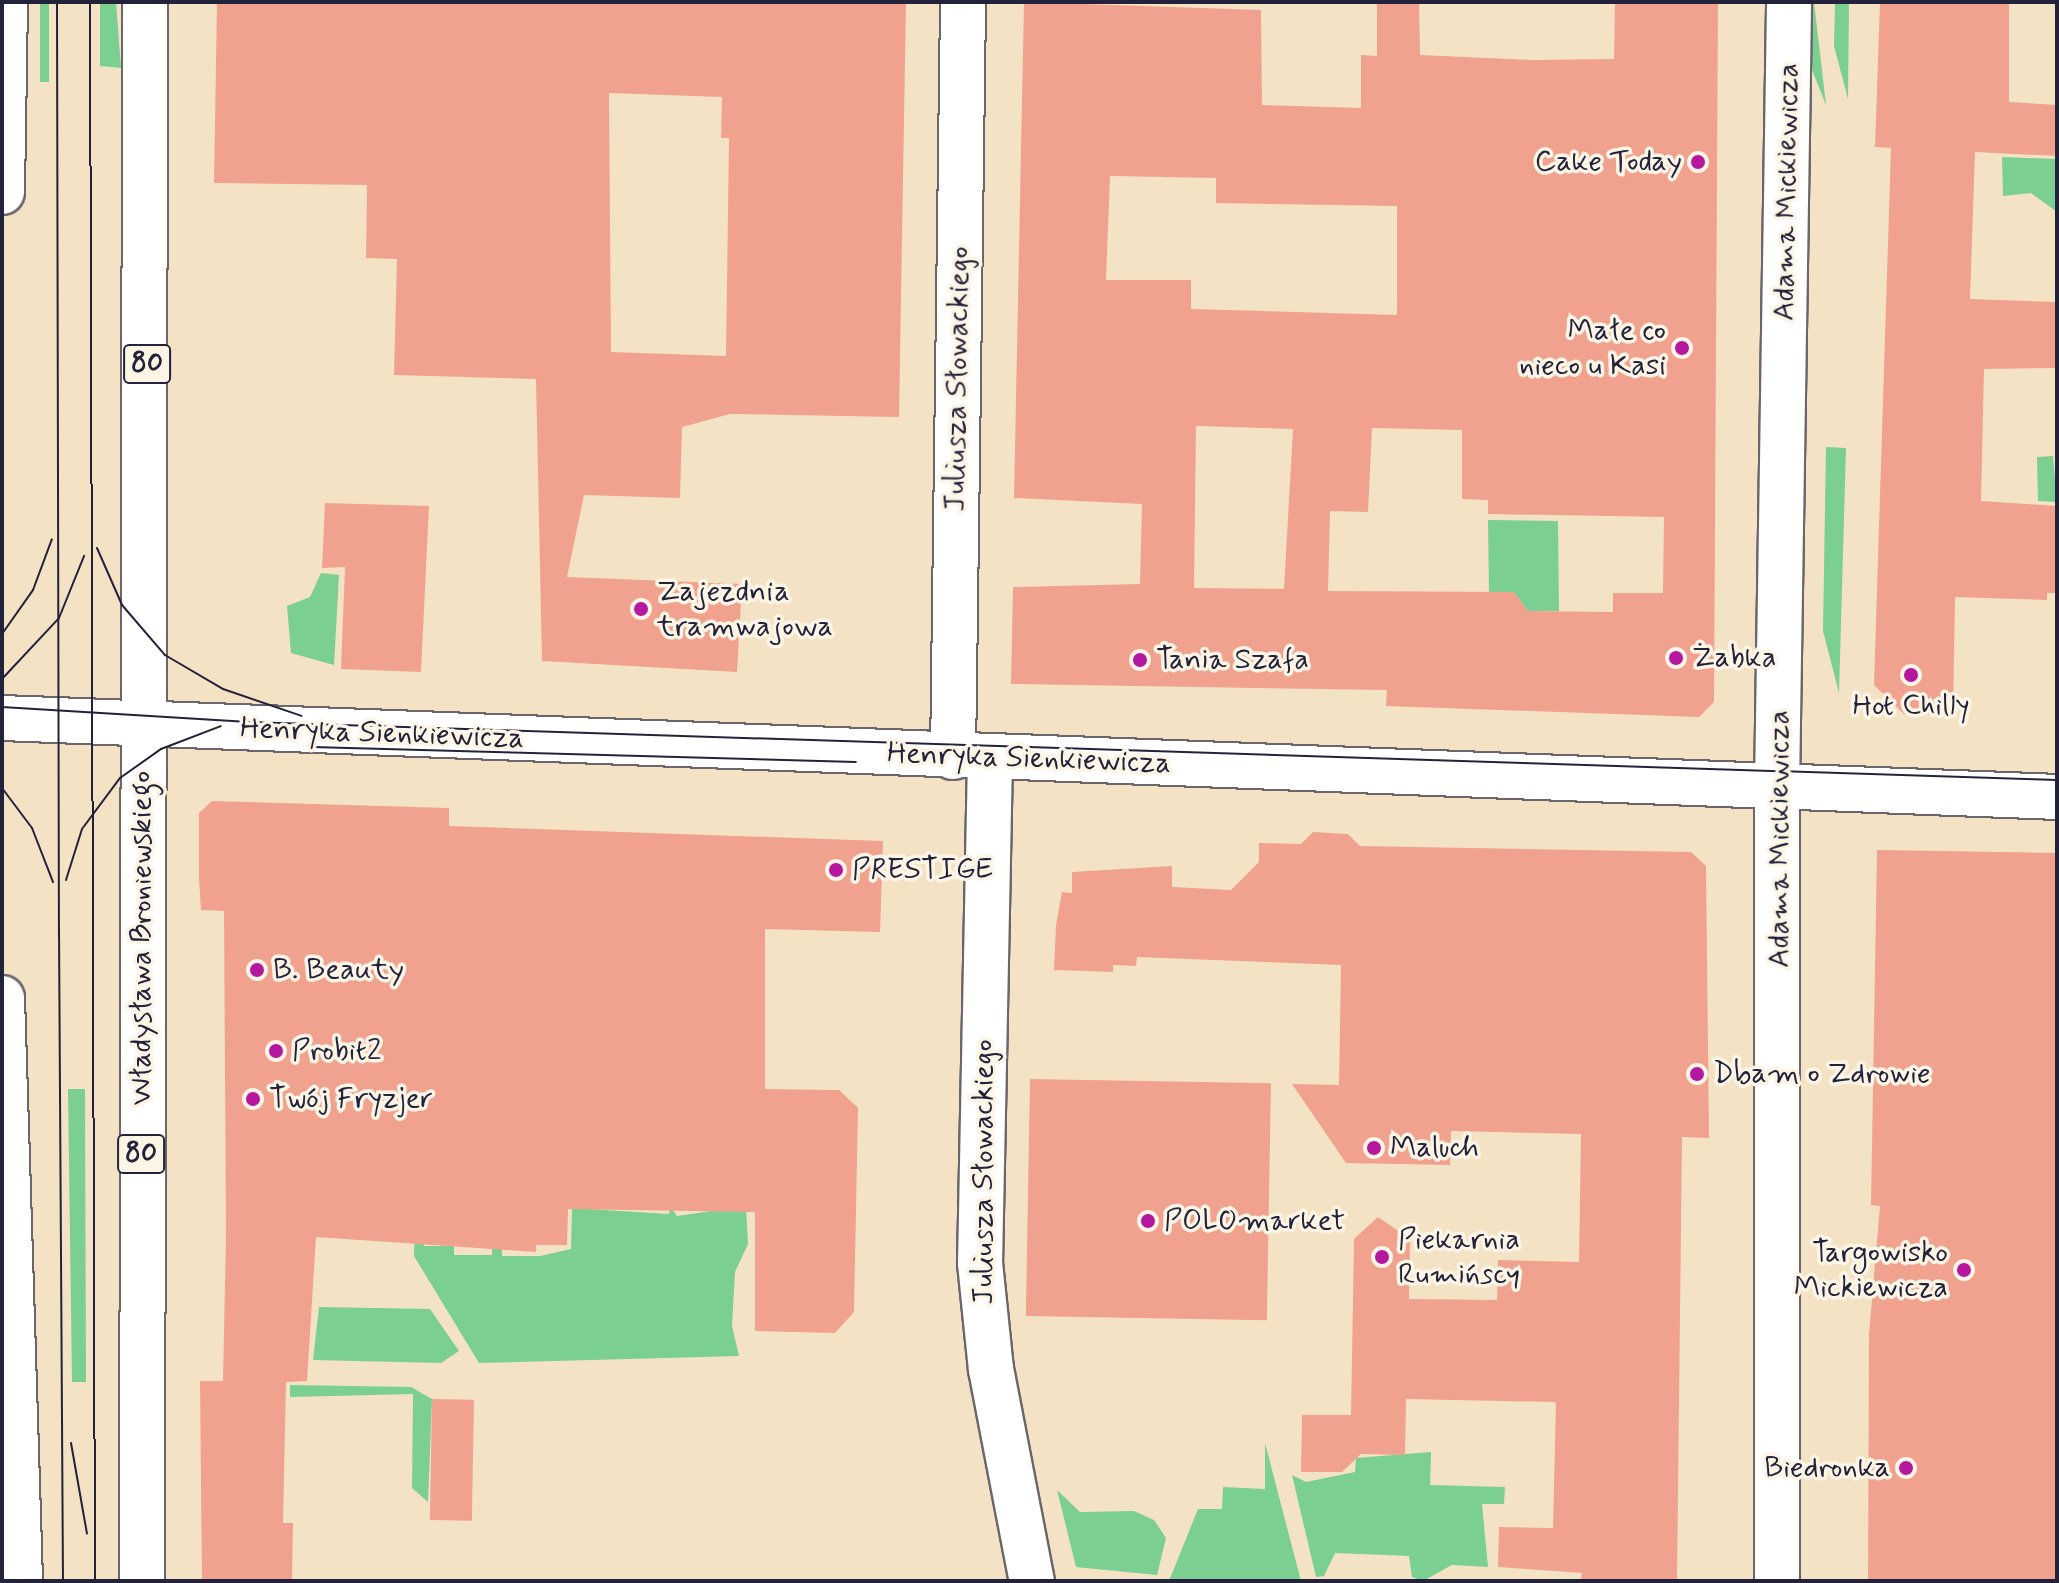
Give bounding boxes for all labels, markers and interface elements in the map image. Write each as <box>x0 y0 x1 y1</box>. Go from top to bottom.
street label: Adama Mickiewicza <box>1767 63 1807 321</box>
place label: Cake Today <box>1536 144 1682 180</box>
marker: Cake Today <box>1689 153 1707 171</box>
street label: Juliusza Słowackiego <box>938 246 978 512</box>
place label: Małe co nieco u Kasi <box>1518 313 1666 384</box>
marker: Małe co nieco u Kasi <box>1673 339 1691 357</box>
road number: 80 <box>123 340 171 388</box>
place label: Zajezdnia tramwajowa <box>657 574 833 644</box>
marker: Zajezdnia tramwajowa <box>632 600 650 618</box>
place label: Żabka <box>1692 640 1776 676</box>
place label: Tania Szafa <box>1156 642 1309 678</box>
marker: Żabka <box>1667 649 1685 667</box>
marker: Tania Szafa <box>1131 651 1149 669</box>
marker: Hot Chilly <box>1902 666 1920 684</box>
place label: Hot Chilly <box>1850 688 1972 724</box>
street label: Henryka Sienkiewicza <box>239 711 525 757</box>
street label: Adama Mickiewicza <box>1762 711 1798 967</box>
street label: Henryka Sienkiewicza <box>886 736 1172 782</box>
street label: Władysława Broniewskiego <box>124 770 160 1106</box>
place label: PRESTIGE <box>852 852 993 888</box>
marker: PRESTIGE <box>827 861 845 879</box>
place label: B. Beauty <box>273 952 404 988</box>
marker: B. Beauty <box>248 961 266 979</box>
place label: Probit2 <box>292 1033 381 1069</box>
street label: Juliusza Słowackiego <box>966 1039 1002 1305</box>
marker: Probit2 <box>267 1042 285 1060</box>
place label: Dbam o Zdrowie <box>1713 1056 1931 1092</box>
marker: Dbam o Zdrowie <box>1688 1065 1706 1083</box>
place label: Twój Fryzjer <box>269 1081 433 1117</box>
marker: Twój Fryzjer <box>244 1090 262 1108</box>
road number: 80 <box>117 1130 165 1178</box>
place label: Maluch <box>1390 1130 1479 1166</box>
marker: Maluch <box>1365 1139 1383 1157</box>
place label: POLOmarket <box>1164 1203 1345 1239</box>
marker: POLOmarket <box>1139 1212 1157 1230</box>
place label: Piekarnia Rumińscy <box>1398 1222 1520 1292</box>
place label: Targowisko Mickiewicza <box>1794 1235 1948 1306</box>
marker: Piekarnia Rumińscy <box>1373 1248 1391 1266</box>
marker: Targowisko Mickiewicza <box>1955 1261 1973 1279</box>
place label: Biedronka <box>1764 1450 1890 1486</box>
marker: Biedronka <box>1897 1459 1915 1477</box>

